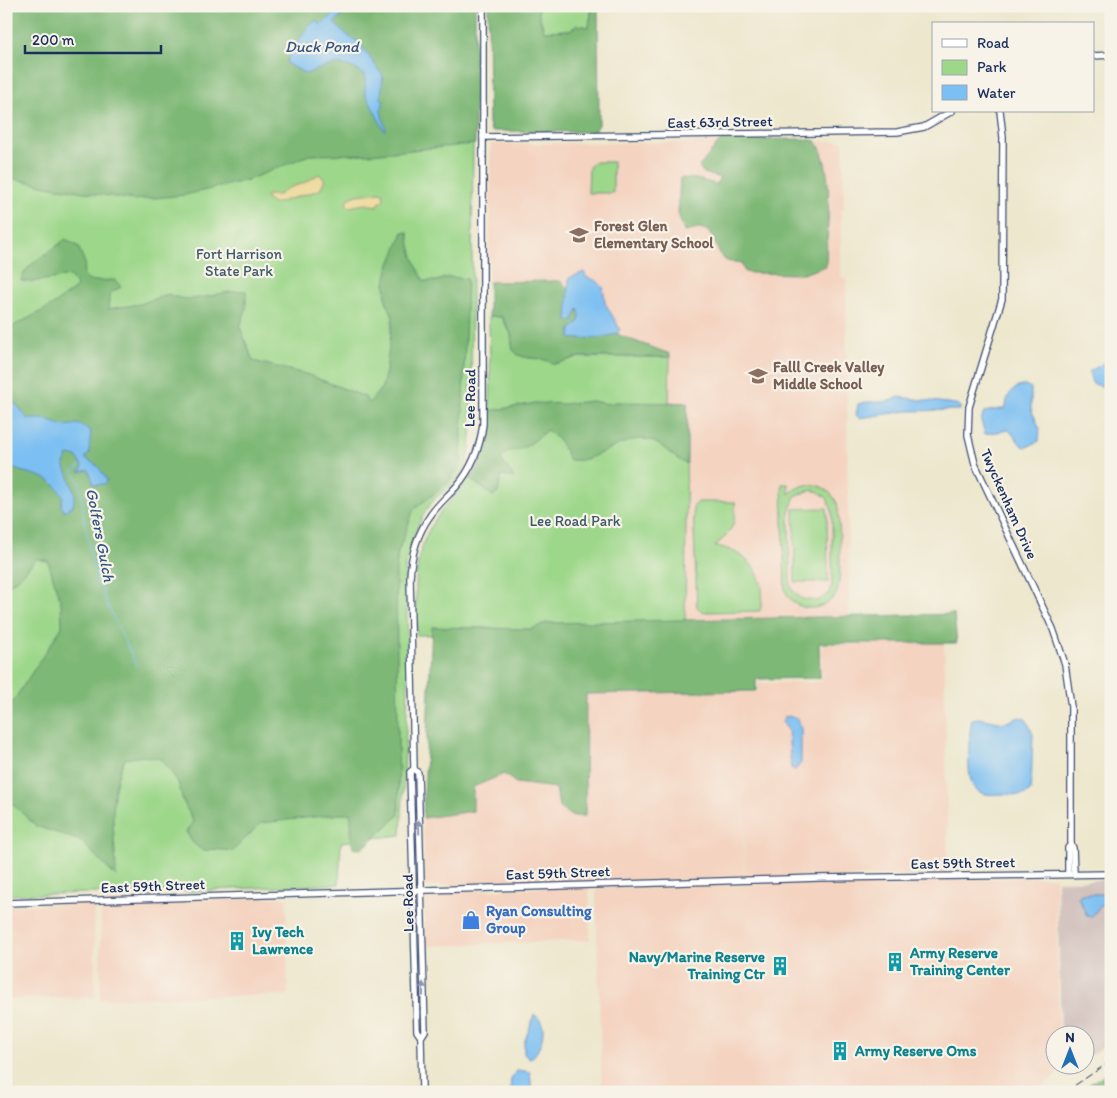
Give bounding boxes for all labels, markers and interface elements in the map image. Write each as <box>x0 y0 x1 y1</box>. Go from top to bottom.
scale bar <box>25 22 161 54</box>
legend <box>932 22 1094 112</box>
text: 200 m <box>32 31 75 49</box>
text: Road <box>977 34 1010 52</box>
water label: Duck Pond <box>285 37 360 56</box>
text: Park <box>977 58 1007 76</box>
text: Water <box>977 84 1016 102</box>
street label: East 63rd Street <box>667 112 773 132</box>
place label: Forest Glen Elementary School <box>594 217 714 253</box>
school or university icon: Forest Glen Elementary School <box>568 224 590 246</box>
park label: Fort Harrison State Park <box>196 245 283 280</box>
place label: Falll Creek Valley Middle School <box>773 358 885 393</box>
school or university icon: Falll Creek Valley Middle School <box>747 365 769 387</box>
street label: Lee Road <box>460 368 480 427</box>
street label: Twyckenham Drive <box>977 446 1041 562</box>
water label: Golfers Gulch <box>82 487 119 584</box>
park label: Lee Road Park <box>529 512 621 530</box>
one-way arrow <box>415 818 423 834</box>
street label: East 59th Street <box>911 853 1016 873</box>
street label: East 59th Street <box>505 862 611 884</box>
street label: Lee Road <box>398 873 418 932</box>
street label: East 59th Street <box>100 875 206 897</box>
place label: Ryan Consulting Group <box>486 902 592 938</box>
shop icon: Ryan Consulting Group <box>460 909 482 931</box>
place label: Ivy Tech Lawrence <box>252 923 313 958</box>
building icon: Ivy Tech Lawrence <box>226 930 248 952</box>
place label: Army Reserve Training Center <box>909 944 1011 980</box>
place label: Navy/Marine Reserve Training Ctr <box>629 948 766 984</box>
building icon: Army Reserve Training Center <box>884 951 906 973</box>
building icon: Navy/Marine Reserve Training Ctr <box>769 955 791 977</box>
one-way arrow <box>419 981 427 997</box>
north arrow <box>1044 1026 1094 1076</box>
text: N <box>1065 1029 1075 1046</box>
building icon: Army Reserve Oms <box>829 1040 851 1062</box>
place label: Army Reserve Oms <box>854 1042 977 1061</box>

